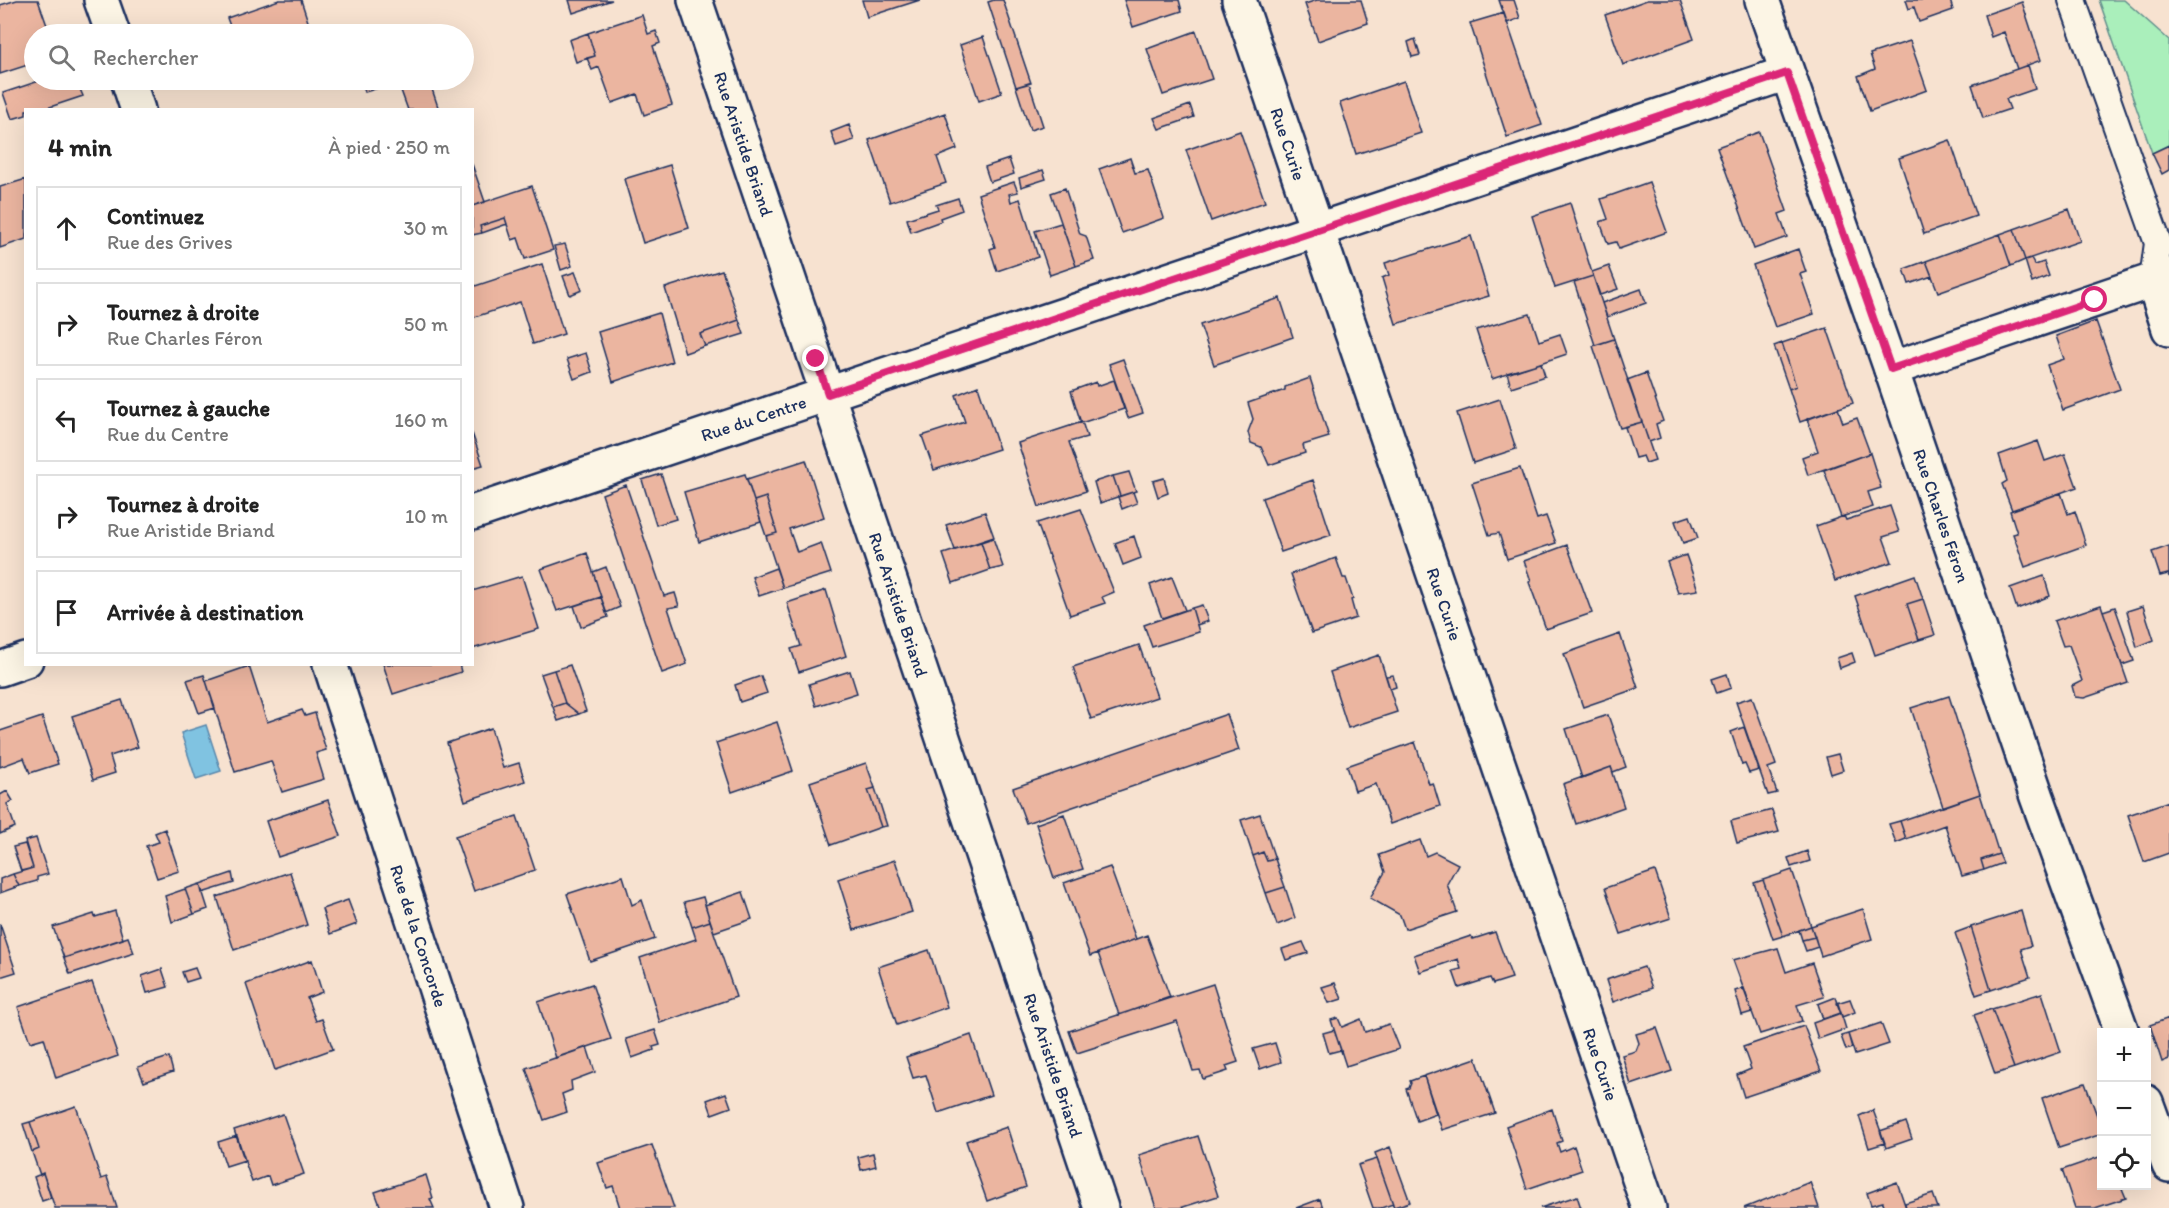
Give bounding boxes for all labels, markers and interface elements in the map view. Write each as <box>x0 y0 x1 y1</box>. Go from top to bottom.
search box <box>24 24 474 90</box>
icon: search <box>45 41 78 74</box>
text: Rechercher <box>93 44 198 71</box>
street label: Rue Aristide Briand <box>709 69 778 219</box>
street label: Rue Curie <box>1265 105 1310 183</box>
text: 4 min <box>48 131 112 163</box>
text: À pied · 250 m <box>328 135 450 159</box>
text: Continuez <box>107 203 204 230</box>
icon: ahead <box>50 212 83 245</box>
text: 30 m <box>403 216 448 240</box>
text: Rue des Grives <box>107 230 233 254</box>
route start <box>2081 286 2107 312</box>
text: Tournez à droite <box>107 299 259 326</box>
icon: right <box>50 308 83 341</box>
text: 50 m <box>404 312 448 336</box>
text: Rue Charles Féron <box>107 326 262 350</box>
route end <box>802 345 828 371</box>
street label: Rue du Centre <box>698 391 809 447</box>
text: Tournez à gauche <box>107 395 270 422</box>
icon: left <box>50 404 83 437</box>
text: 160 m <box>395 408 448 432</box>
text: Rue du Centre <box>107 422 229 446</box>
street label: Rue Charles Féron <box>1908 446 1974 586</box>
text: Tournez à droite <box>107 491 259 518</box>
icon: right <box>50 500 83 533</box>
text: 10 m <box>405 504 448 528</box>
text: Rue Aristide Briand <box>107 518 275 542</box>
street label: Rue Aristide Briand <box>864 530 933 680</box>
street label: Rue Curie <box>1422 565 1467 643</box>
icon: arrive <box>50 596 83 629</box>
text: Arrivée à destination <box>107 599 303 626</box>
street label: Rue de la Concorde <box>385 862 452 1010</box>
street label: Rue Aristide Briand <box>1019 990 1088 1141</box>
street label: Rue Curie <box>1578 1025 1623 1104</box>
map controls <box>2097 1028 2151 1190</box>
button: + <box>2097 1028 2151 1082</box>
button: − <box>2097 1082 2151 1136</box>
button: locate <box>2097 1136 2151 1190</box>

